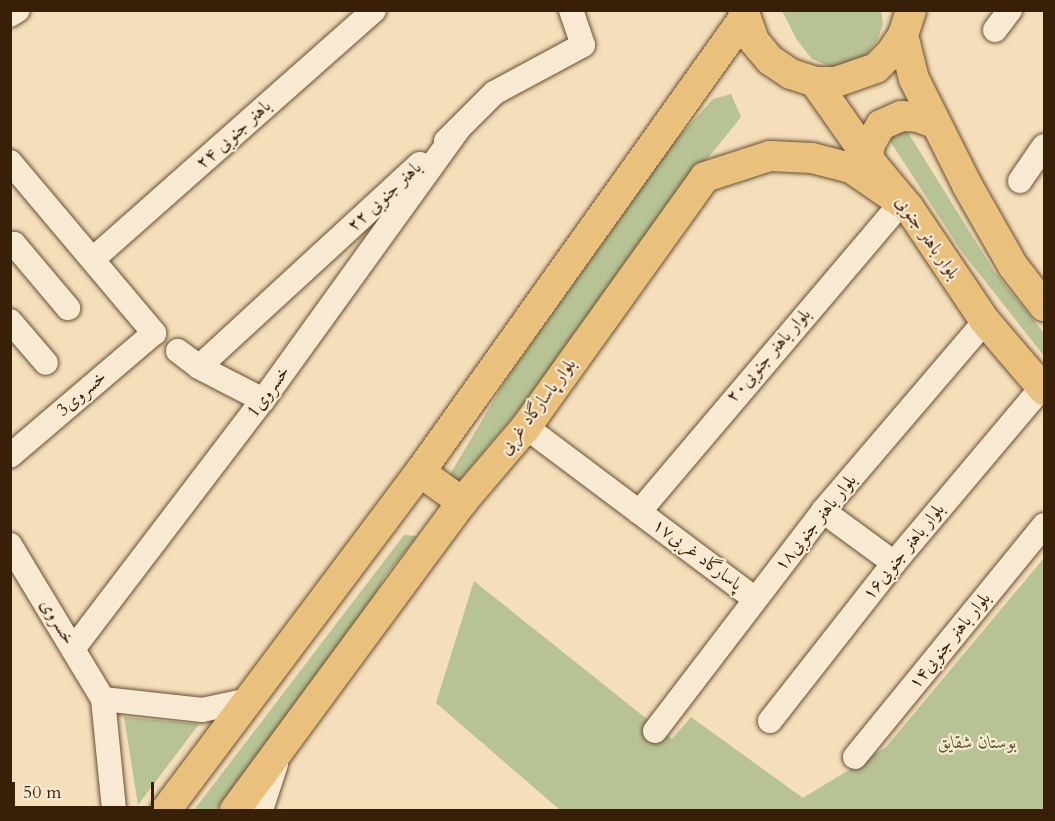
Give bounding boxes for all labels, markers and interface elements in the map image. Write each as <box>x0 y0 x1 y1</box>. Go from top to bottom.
street label: ۲۴ باهنر جنوبی <box>192 96 276 174</box>
street label: ۲۲ باهنر جنوبی <box>343 157 427 237</box>
street label: بلوار باهنر جنوبی <box>890 192 964 284</box>
street label: بلوار باهنر جنوبی۲۰ <box>722 304 816 408</box>
street label: بلوار پاسارگاد غربی <box>495 355 581 459</box>
street label: خسروى1 <box>243 362 295 422</box>
street label: 3خسروى <box>53 367 111 421</box>
street label: ۱۸بلوار باهنر جنوبی <box>770 470 862 576</box>
street label: بلوار باهنر جنوبی۱۶ <box>858 499 950 605</box>
street label: ۱۷پاسارگاد غربی <box>648 514 746 596</box>
street label: بلوار باهنر جنوبی۱۴ <box>904 588 996 694</box>
street label: خسروى <box>35 595 79 649</box>
park label: بوستان شقایق <box>937 732 1017 754</box>
scale bar <box>15 770 158 808</box>
text: 50 m <box>23 780 62 805</box>

